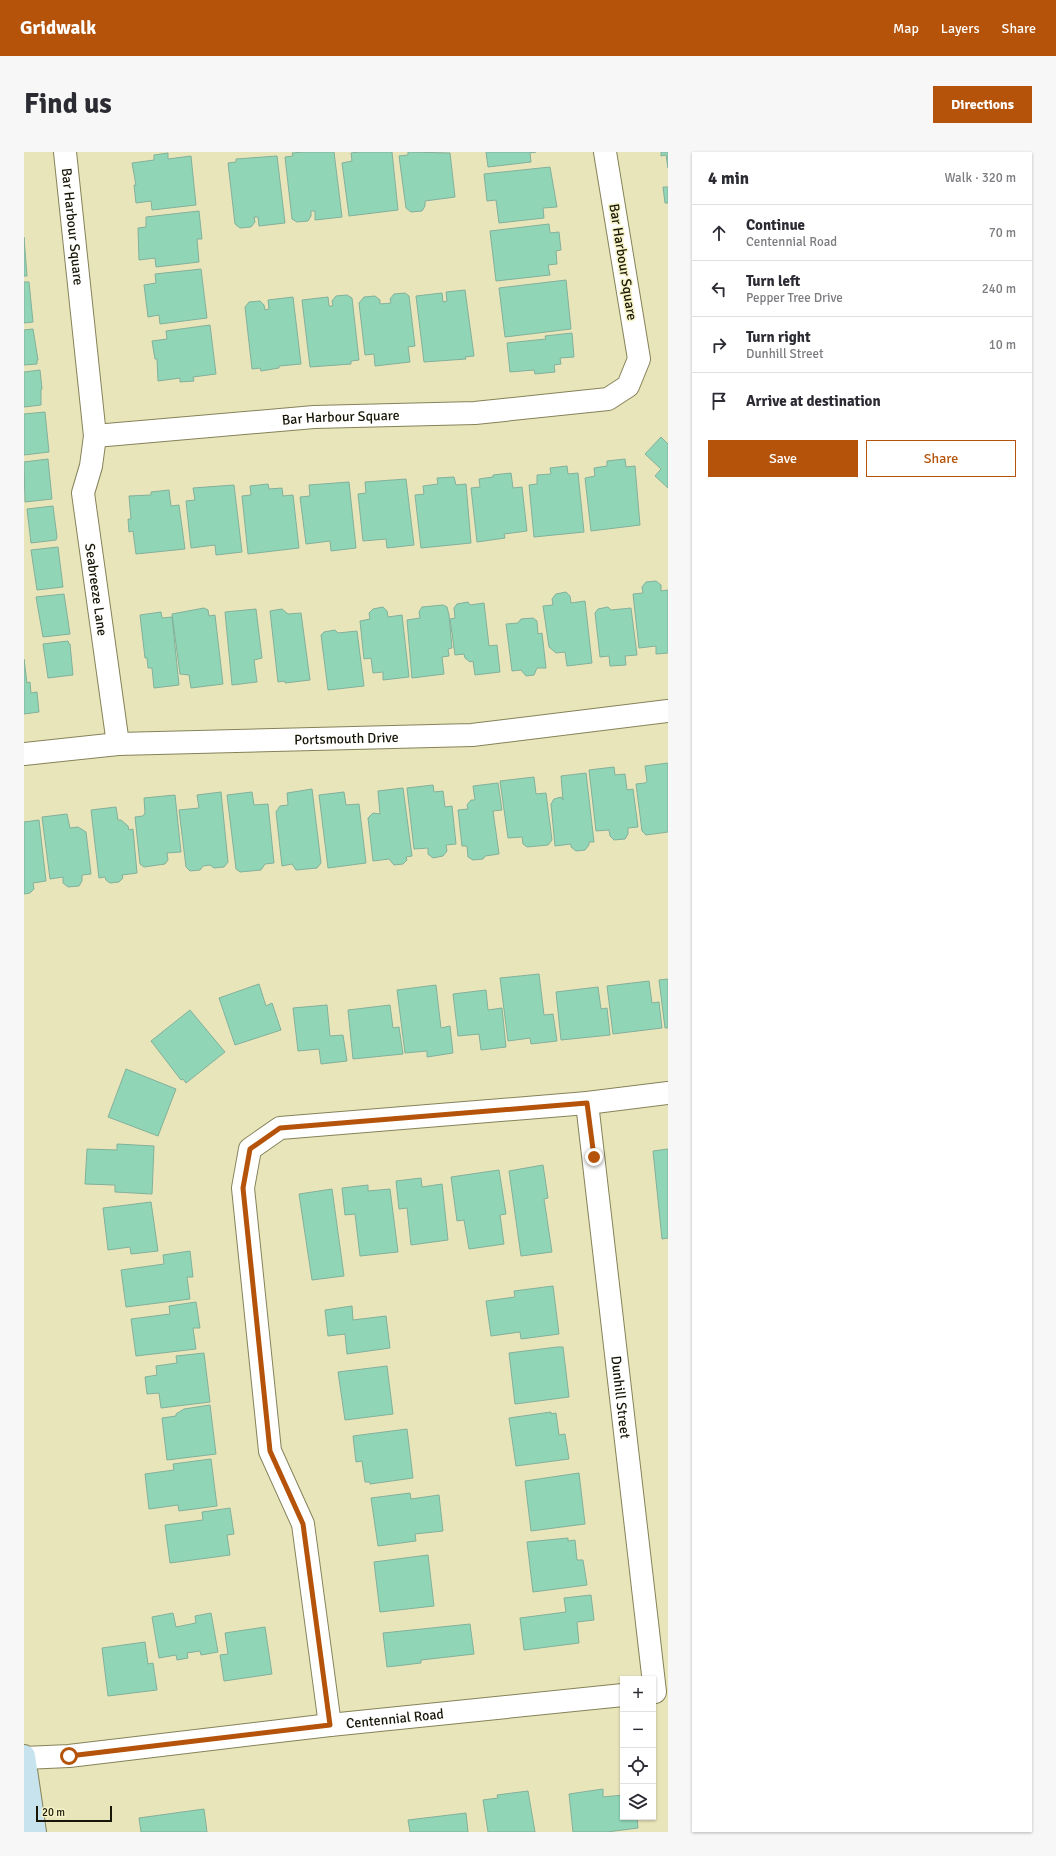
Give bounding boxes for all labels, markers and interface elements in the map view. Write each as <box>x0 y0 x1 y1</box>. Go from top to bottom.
text: Gridwalk <box>20 16 96 40</box>
text: Map <box>893 20 919 37</box>
text: Layers <box>941 20 980 37</box>
text: Share <box>1002 20 1036 37</box>
button: Directions <box>933 86 1032 123</box>
text: Find us <box>24 87 112 121</box>
street label: Bar Harbour Square <box>58 167 88 286</box>
text: 4 min <box>708 168 749 189</box>
text: Walk · 320 m <box>945 170 1016 186</box>
street label: Bar Harbour Square <box>605 202 641 322</box>
text: Continue <box>746 216 805 234</box>
icon: ahead <box>708 222 730 244</box>
text: 70 m <box>989 225 1016 241</box>
text: Centennial Road <box>746 234 837 250</box>
text: Turn left <box>746 272 800 290</box>
icon: left <box>708 278 730 300</box>
text: 240 m <box>982 281 1016 297</box>
text: Pepper Tree Drive <box>746 290 843 306</box>
text: Turn right <box>746 328 811 346</box>
icon: right <box>708 334 730 356</box>
text: 10 m <box>989 337 1016 353</box>
text: Dunhill Street <box>746 346 823 362</box>
icon: arrive <box>708 390 730 412</box>
text: Arrive at destination <box>746 392 881 410</box>
street label: Bar Harbour Square <box>281 406 400 428</box>
button: Save <box>708 440 858 477</box>
button: Share <box>866 440 1016 477</box>
street label: Seabreeze Lane <box>82 542 111 637</box>
street label: Portsmouth Drive <box>294 728 399 748</box>
route end <box>585 1148 603 1166</box>
street label: Dunhill Street <box>608 1355 634 1440</box>
map controls <box>620 1676 656 1820</box>
button: + <box>620 1676 656 1712</box>
street label: Centennial Road <box>345 1705 444 1732</box>
button: − <box>620 1712 656 1748</box>
route start <box>60 1747 78 1765</box>
button: locate <box>620 1748 656 1784</box>
button: layers <box>620 1784 656 1820</box>
scale bar <box>36 1804 112 1823</box>
text: 20 m <box>42 1806 65 1819</box>

